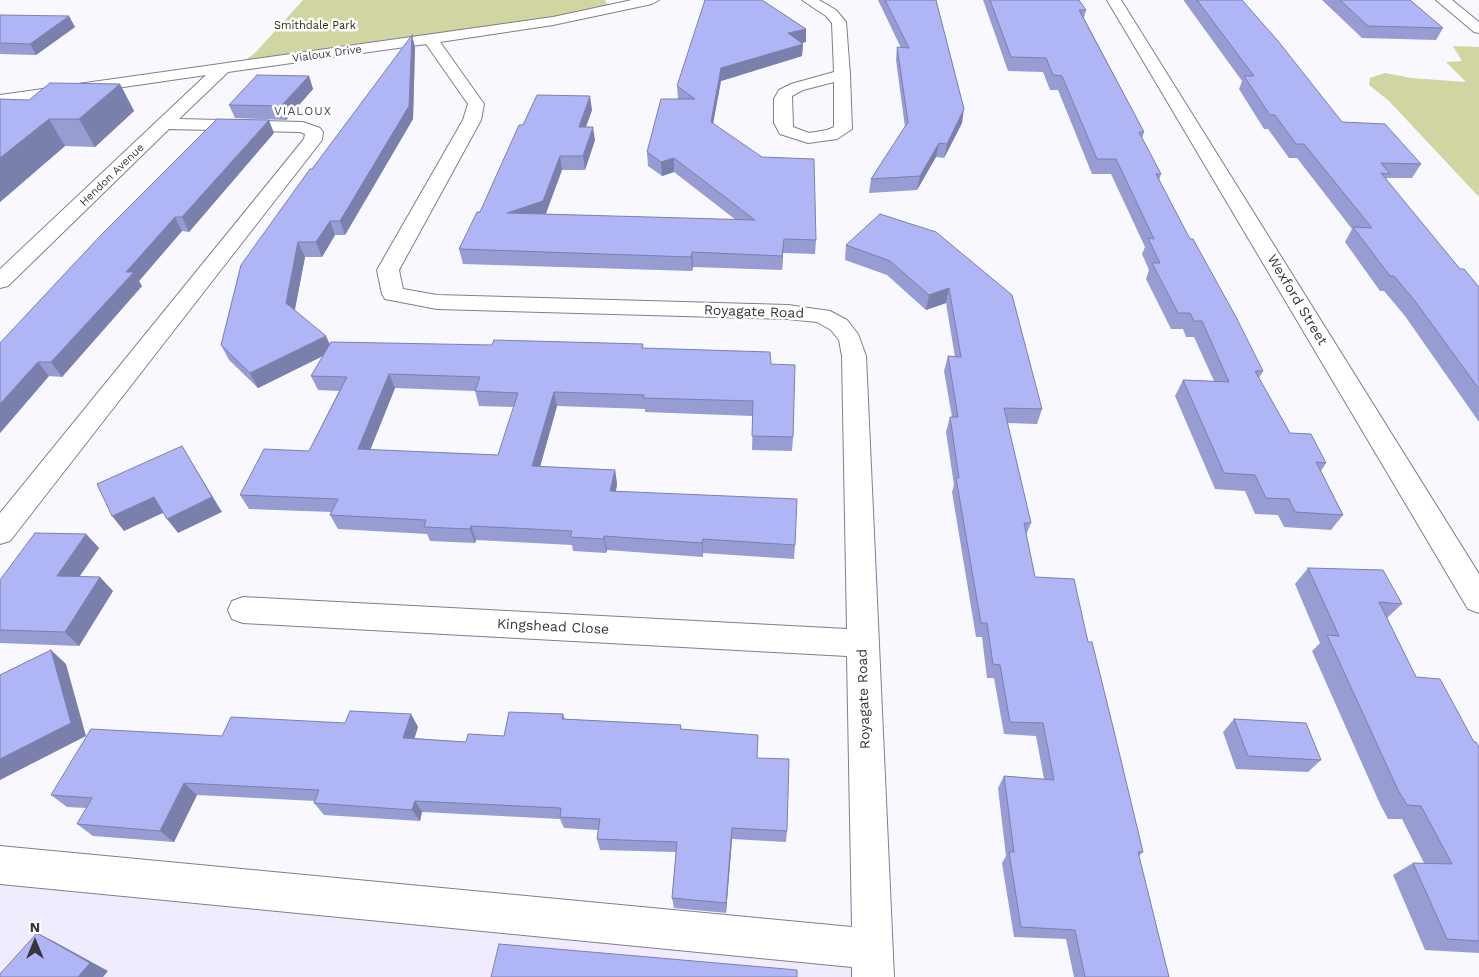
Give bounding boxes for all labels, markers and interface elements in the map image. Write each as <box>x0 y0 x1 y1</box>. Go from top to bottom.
park label: Smithdale Park <box>274 19 356 33</box>
street label: Vialoux Drive <box>291 43 363 65</box>
district label: VIALOUX <box>273 104 333 118</box>
street label: Hendon Avenue <box>77 141 147 209</box>
street label: Wexford Street <box>1263 251 1331 349</box>
street label: Royagate Road <box>704 302 804 322</box>
street label: Kingshead Close <box>496 616 610 638</box>
street label: Royagate Road <box>854 649 874 749</box>
north arrow <box>10 917 60 967</box>
text: N <box>30 919 40 935</box>

